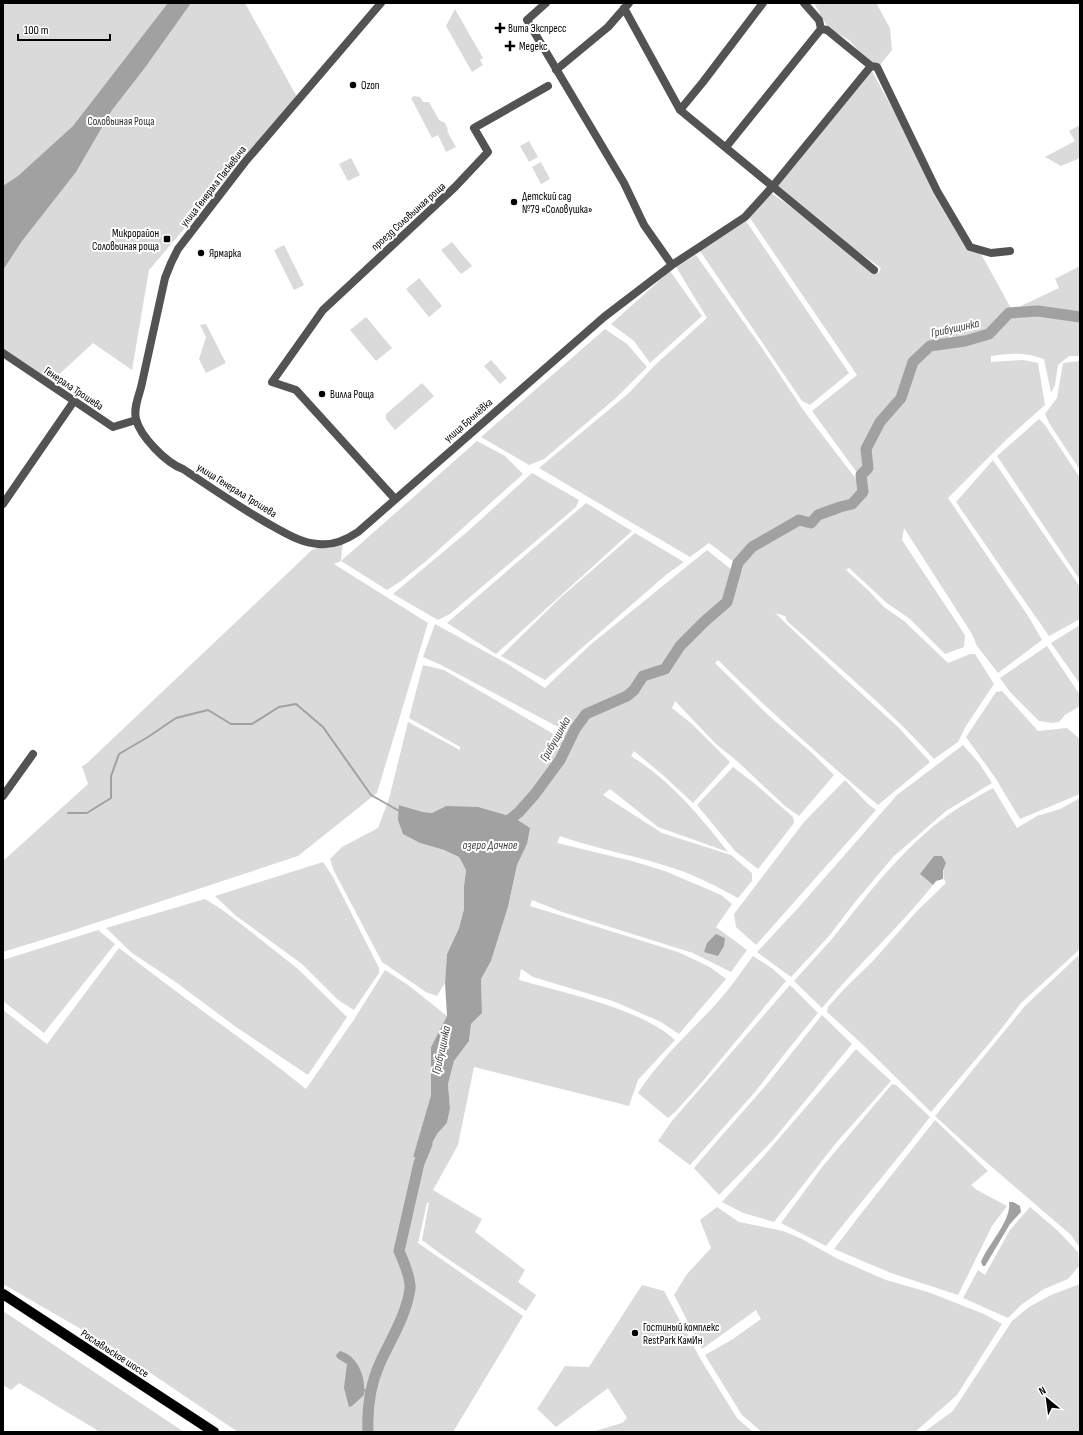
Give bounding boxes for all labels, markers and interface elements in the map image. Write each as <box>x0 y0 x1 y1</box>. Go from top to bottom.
scale bar <box>18 16 110 42</box>
place label: Вита Экспресс <box>508 22 566 35</box>
text: 100 m <box>24 23 49 38</box>
marker: Вита Экспресс <box>495 23 505 33</box>
marker: Медекс <box>504 40 516 52</box>
place label: Медекс <box>519 40 547 53</box>
place label: Ozon <box>361 79 380 92</box>
marker: Ozon <box>348 80 358 90</box>
park label: Соловьиная Роща <box>87 115 155 128</box>
street label: улица Генерала Паскевича <box>178 143 249 229</box>
street label: проезд Соловьиная роща <box>369 180 448 253</box>
place label: Детский сад №79 «Соловушка» <box>522 190 592 216</box>
marker: Детский сад №79 «Соловушка» <box>509 197 519 207</box>
place label: Микрорайон Соловьиная роща <box>92 227 159 253</box>
marker: Микрорайон Соловьиная роща <box>162 234 172 244</box>
place label: Ярмарка <box>209 247 241 260</box>
marker: Ярмарка <box>196 248 206 258</box>
water label: Грибущинка <box>930 316 981 341</box>
street label: Генерала Трошева <box>42 364 106 413</box>
place label: Вилла Роща <box>330 388 374 401</box>
marker: Вилла Роща <box>317 389 327 399</box>
street label: улица Брылёвка <box>441 396 495 445</box>
street label: улица Генерала Трошева <box>194 461 279 520</box>
water label: Грибущинка <box>537 714 574 764</box>
water label: озеро Дачное <box>462 838 518 853</box>
water label: Грибущинка <box>429 1024 454 1076</box>
place label: Гостиный комплекс RestPark КамИн <box>643 1321 719 1347</box>
street label: Рославльское шоссе <box>78 1327 151 1380</box>
marker: Гостиный комплекс RestPark КамИн <box>630 1328 640 1338</box>
north arrow <box>1027 1379 1067 1419</box>
text: N <box>1037 1384 1048 1398</box>

